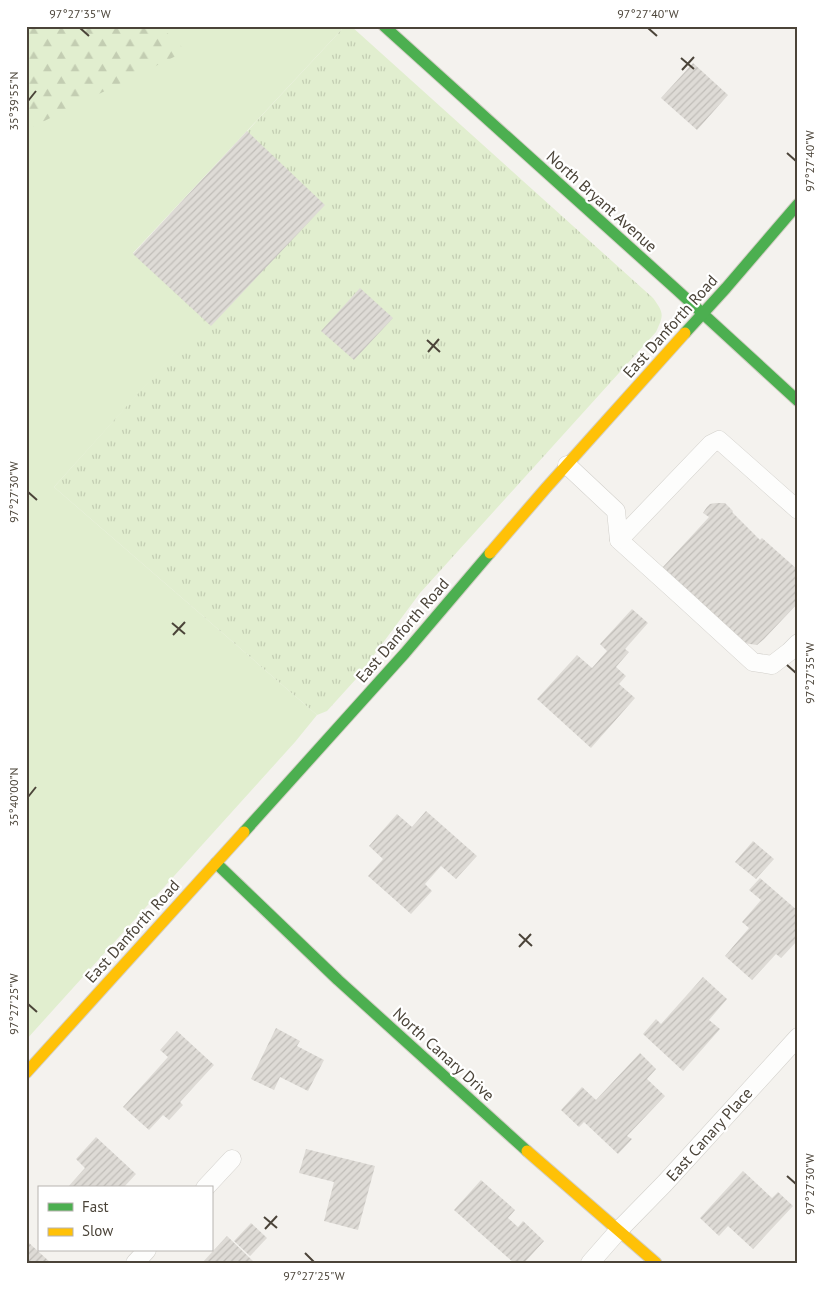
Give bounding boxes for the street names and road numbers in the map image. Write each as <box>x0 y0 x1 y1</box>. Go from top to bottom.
street label: North Bryant Avenue <box>543 146 661 256</box>
street label: East Danforth Road <box>618 270 722 382</box>
street label: East Danforth Road <box>351 574 453 686</box>
street label: East Danforth Road <box>80 875 184 987</box>
street label: North Canary Drive <box>389 1003 499 1105</box>
street label: East Canary Place <box>662 1083 756 1185</box>

